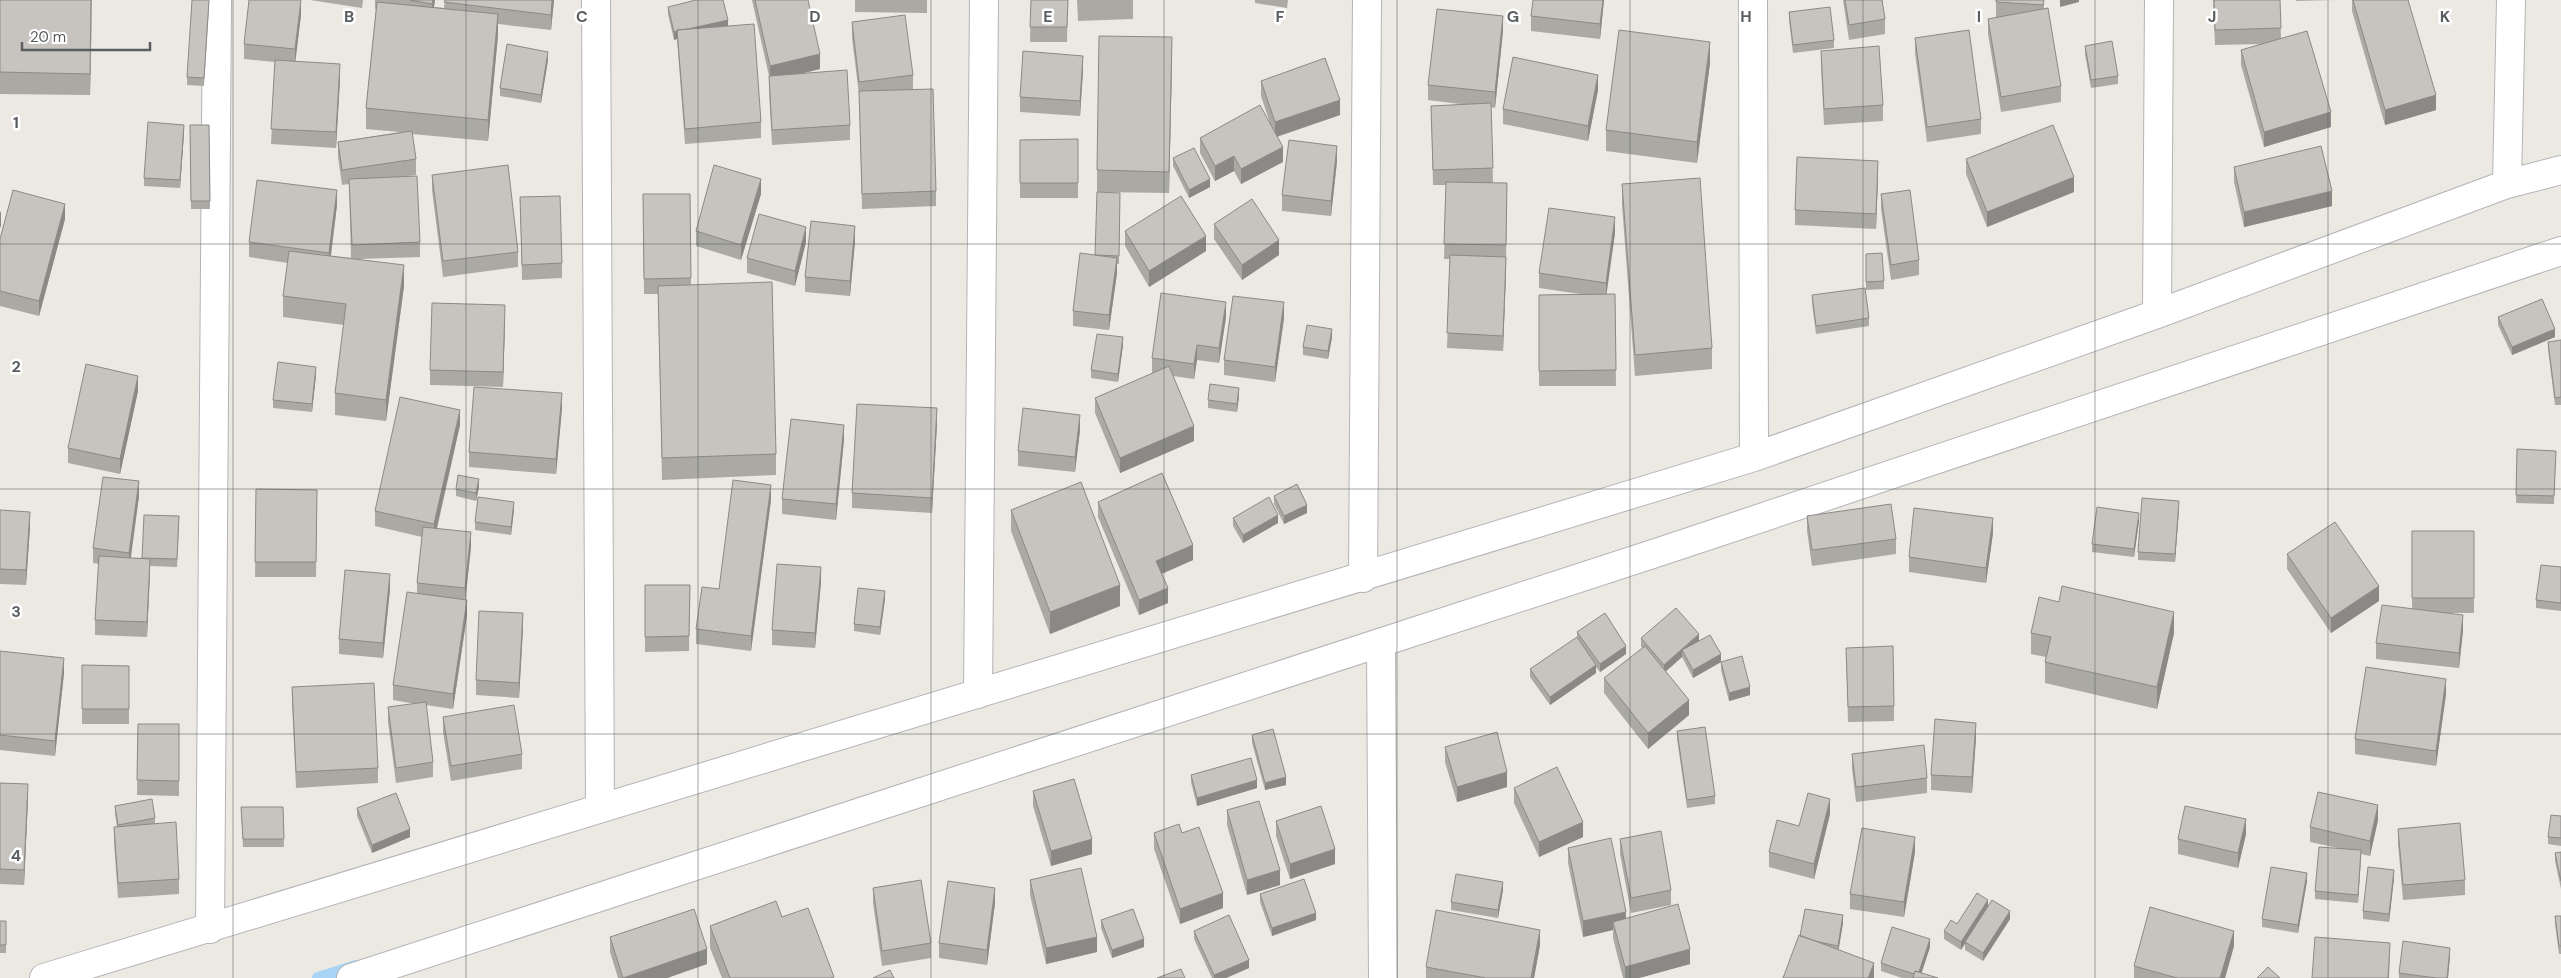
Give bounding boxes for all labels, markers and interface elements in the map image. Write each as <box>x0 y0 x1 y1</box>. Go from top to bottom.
text: B <box>344 6 354 27</box>
text: C <box>576 6 588 27</box>
text: D <box>809 6 821 27</box>
text: E <box>1043 6 1053 27</box>
text: F <box>1276 6 1285 27</box>
text: G <box>1507 6 1519 27</box>
text: H <box>1740 6 1752 27</box>
text: I <box>1977 6 1981 27</box>
text: J <box>2208 6 2216 27</box>
text: K <box>2440 6 2451 27</box>
scale bar <box>22 20 150 52</box>
text: 20 m <box>30 27 66 47</box>
text: 1 <box>13 112 19 133</box>
text: 2 <box>11 356 21 377</box>
text: 3 <box>11 601 21 622</box>
text: 4 <box>11 845 21 866</box>

